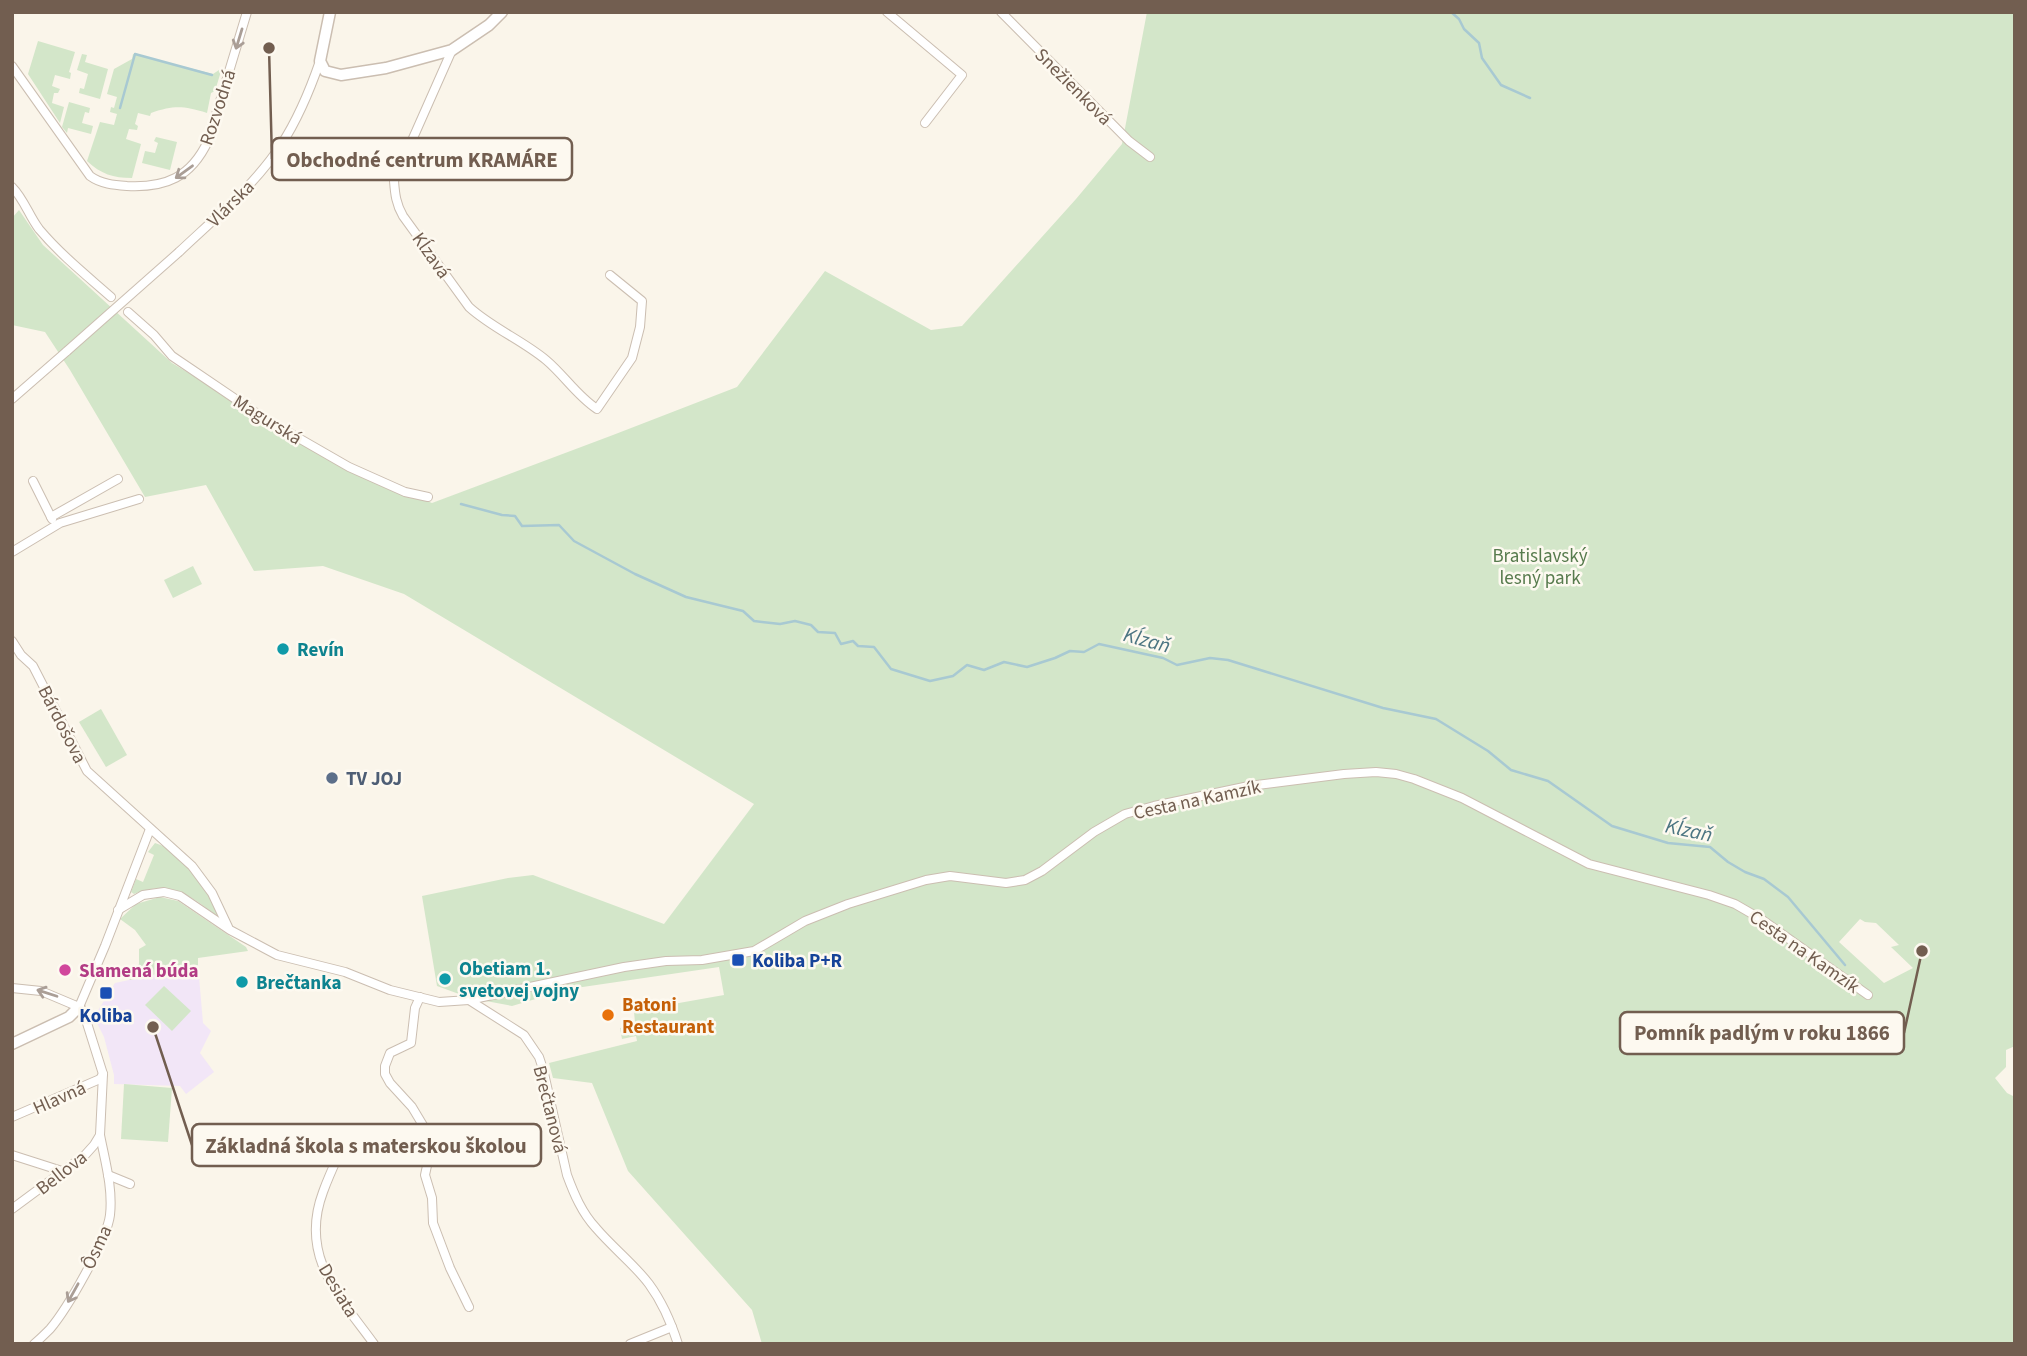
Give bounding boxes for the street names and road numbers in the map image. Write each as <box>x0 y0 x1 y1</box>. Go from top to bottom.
street label: Snežienková <box>1028 42 1118 132</box>
street label: Rozvodná <box>193 66 243 149</box>
street label: Vlárska <box>201 174 261 234</box>
street label: Kĺzavá <box>405 227 456 285</box>
street label: Magurská <box>228 389 307 452</box>
street label: Bárdošova <box>31 681 93 768</box>
street label: Cesta na Kamzík <box>1131 774 1264 827</box>
street label: Cesta na Kamzík <box>1743 904 1865 1001</box>
street label: Brečtanová <box>526 1063 574 1156</box>
street label: Hlavná <box>29 1075 91 1122</box>
street label: Bellova <box>31 1145 93 1202</box>
street label: Ôsma <box>75 1221 119 1274</box>
street label: Desiata <box>311 1259 364 1323</box>

